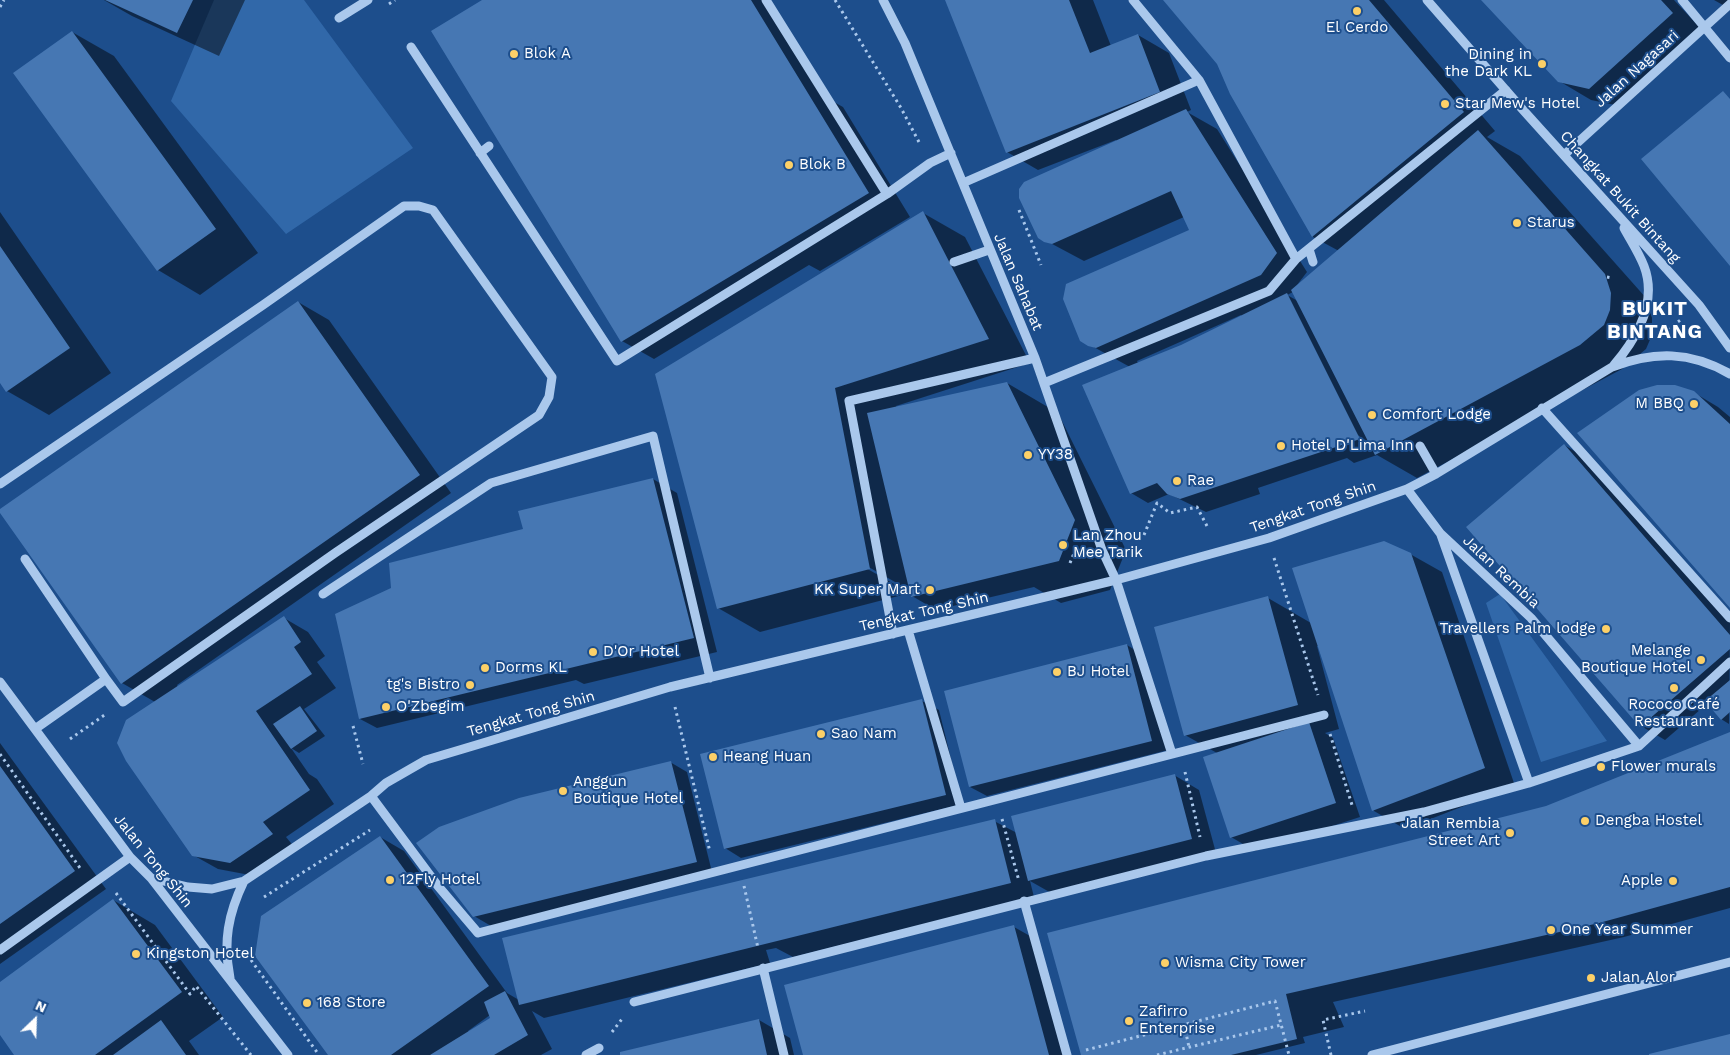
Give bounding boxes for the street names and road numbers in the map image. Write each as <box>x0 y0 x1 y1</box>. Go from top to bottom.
street label: Jalan Nagasari <box>1591 27 1683 111</box>
street label: Changkat Bukit Bintang <box>1556 127 1684 267</box>
street label: Jalan Sahabat <box>989 231 1047 333</box>
street label: Tengkat Tong Shin <box>1248 477 1378 537</box>
street label: Jalan Rembia <box>1459 532 1543 612</box>
street label: Tengkat Tong Shin <box>858 588 990 636</box>
street label: Tengkat Tong Shin <box>465 687 597 741</box>
street label: Jalan Tong Shin <box>110 811 196 911</box>

